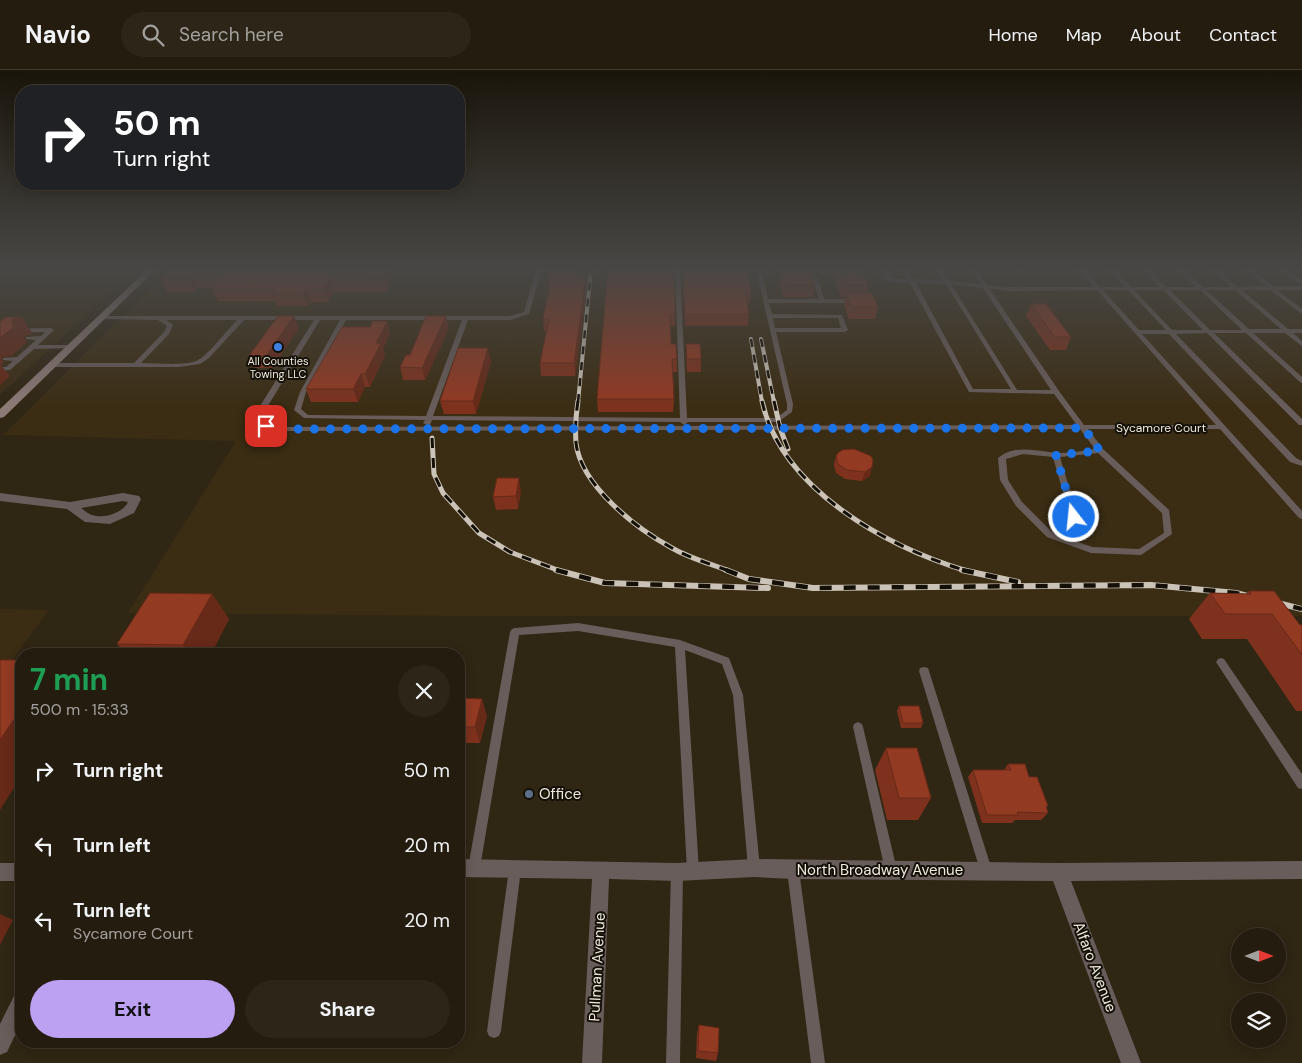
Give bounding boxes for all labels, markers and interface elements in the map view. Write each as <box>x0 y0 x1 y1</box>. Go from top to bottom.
search box <box>121 12 471 57</box>
text: Navio <box>25 19 91 50</box>
icon: search <box>139 21 167 49</box>
text: Search here <box>179 22 284 47</box>
text: Home <box>988 23 1038 47</box>
text: Map <box>1066 23 1102 47</box>
text: About <box>1130 23 1181 47</box>
text: Contact <box>1209 23 1277 47</box>
text: 50 m <box>113 100 201 146</box>
icon: right <box>30 105 95 170</box>
text: Turn right <box>113 144 210 173</box>
marker: All Counties Towing LLC <box>272 341 284 353</box>
place label: All Counties Towing LLC <box>248 354 308 381</box>
pin <box>245 405 287 447</box>
icon: arrive <box>252 412 280 440</box>
street label: Sycamore Court <box>1116 420 1206 436</box>
position arrow <box>1047 490 1099 542</box>
text: 7 min <box>30 660 108 699</box>
button: close <box>398 665 450 717</box>
text: 500 m · 15:33 <box>30 699 129 720</box>
icon: right <box>30 757 58 785</box>
text: Turn right <box>73 758 163 783</box>
text: 50 m <box>403 758 450 783</box>
place label: Office <box>539 784 581 804</box>
marker: Office <box>523 788 535 800</box>
icon: left <box>30 832 58 860</box>
text: Turn left <box>73 833 151 858</box>
text: 20 m <box>404 833 450 858</box>
street label: North Broadway Avenue <box>797 860 963 880</box>
text: Turn left <box>73 898 151 923</box>
icon: left <box>30 907 58 935</box>
text: 20 m <box>404 908 450 933</box>
street label: Pullman Avenue <box>584 912 610 1022</box>
street label: Alfaro Avenue <box>1069 919 1121 1015</box>
text: Sycamore Court <box>73 923 193 944</box>
north arrow <box>1231 928 1286 982</box>
map controls <box>1231 928 1286 1048</box>
button: Exit <box>30 980 235 1038</box>
button: Share <box>245 980 450 1038</box>
button: layers <box>1231 993 1286 1048</box>

